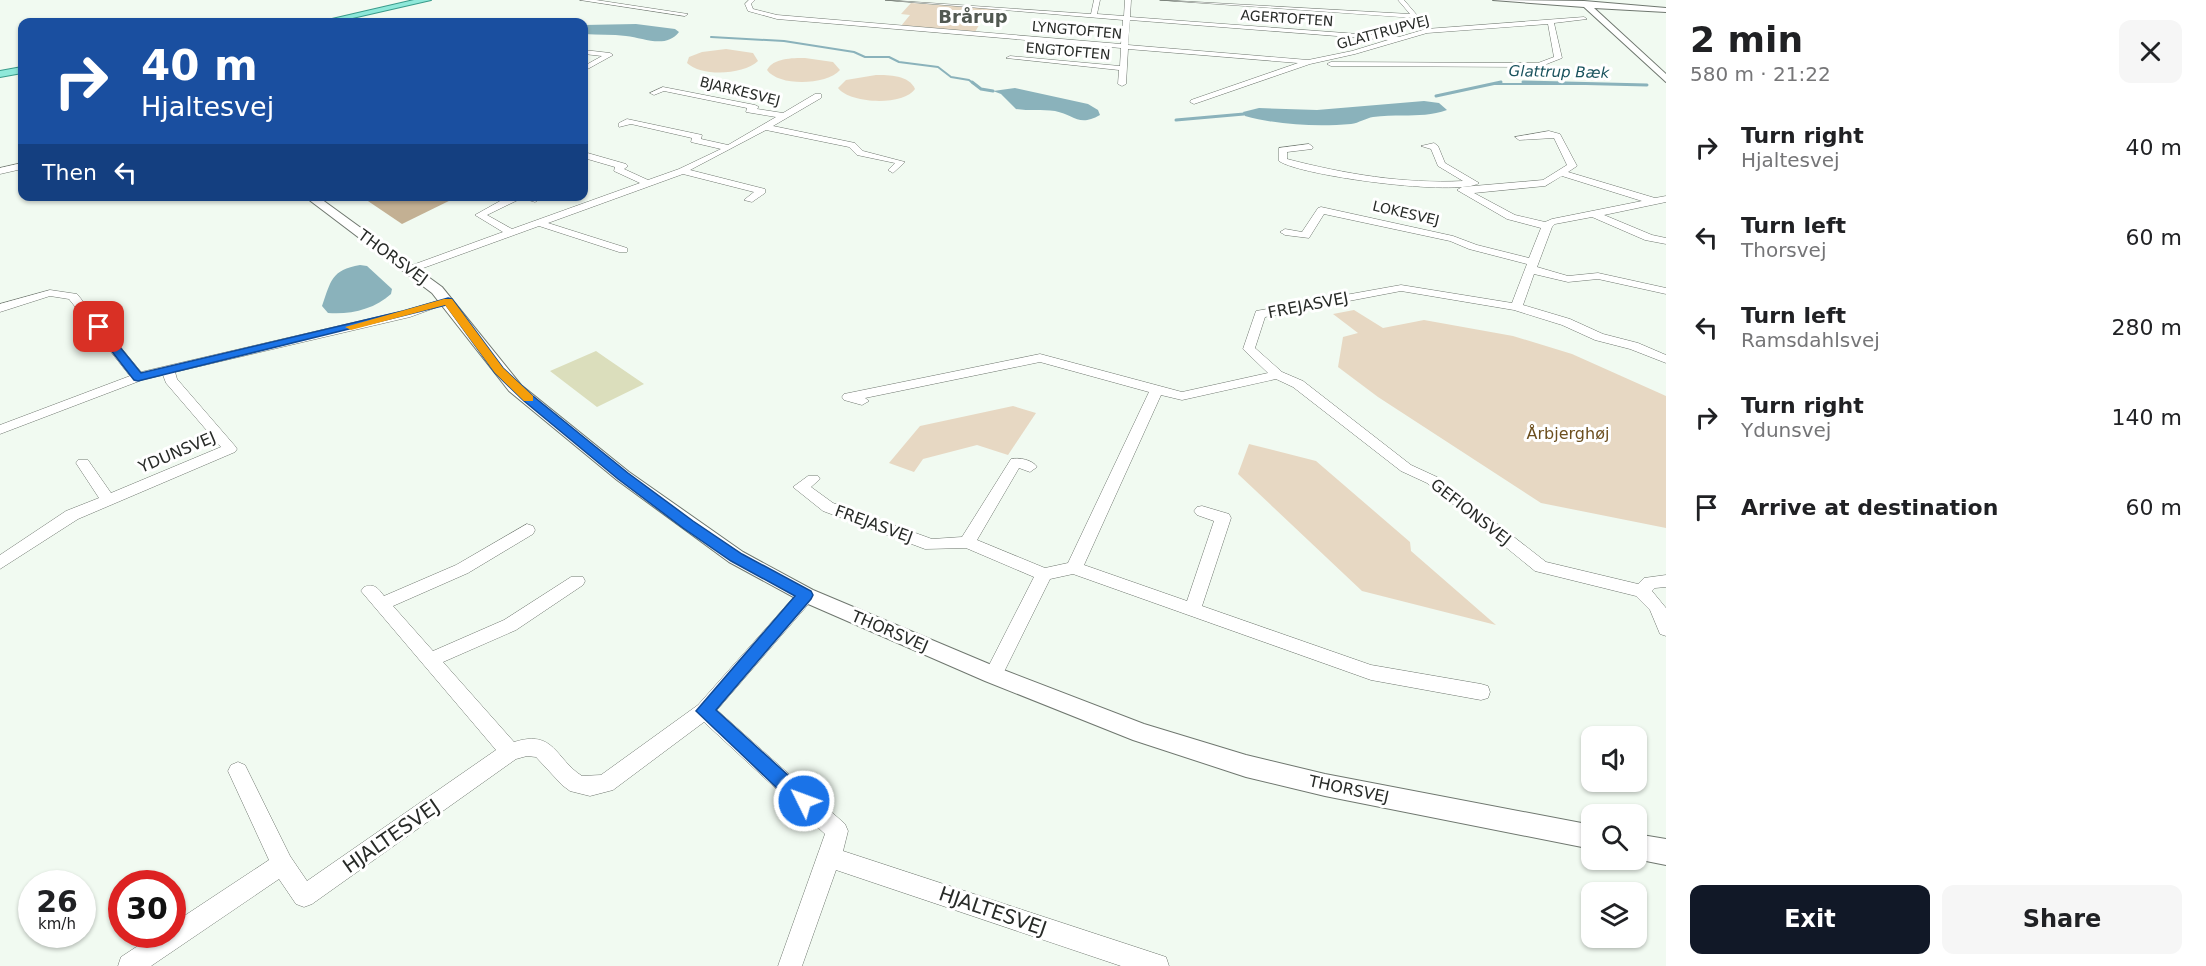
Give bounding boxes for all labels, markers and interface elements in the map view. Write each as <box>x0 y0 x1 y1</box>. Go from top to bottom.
district label: Brårup <box>938 6 1008 27</box>
street label: AGERTOFTEN <box>1240 7 1334 29</box>
street label: GLATTRUPVEJ <box>1335 12 1431 52</box>
street label: LYNGTOFTEN <box>1031 18 1123 42</box>
text: 2 min <box>1690 19 1803 60</box>
button: close <box>2119 20 2182 83</box>
street label: ENGTOFTEN <box>1025 39 1111 63</box>
text: 40 m <box>141 41 258 90</box>
icon: right <box>42 42 120 120</box>
water label: Glattrup Bæk <box>1509 62 1611 82</box>
text: 580 m · 21:22 <box>1690 62 1831 86</box>
street label: BJARKESVEJ <box>698 73 782 109</box>
text: Hjaltesvej <box>141 91 274 122</box>
text: Turn right <box>1741 123 1864 148</box>
icon: right <box>1690 131 1723 164</box>
text: 40 m <box>2126 135 2182 160</box>
text: Hjaltesvej <box>1741 148 1840 172</box>
icon: left <box>109 156 142 189</box>
text: Then <box>42 160 97 185</box>
street label: LOKESVEJ <box>1371 198 1441 228</box>
text: Turn left <box>1741 213 1846 238</box>
icon: left <box>1690 221 1723 254</box>
street label: THORSVEJ <box>354 225 432 289</box>
text: 60 m <box>2126 225 2182 250</box>
text: Thorsvej <box>1741 238 1826 262</box>
street label: FREJASVEJ <box>1266 288 1350 322</box>
pin <box>73 301 124 352</box>
text: Turn left <box>1741 303 1846 328</box>
icon: arrive <box>82 310 115 343</box>
icon: left <box>1690 311 1723 344</box>
text: 280 m <box>2112 315 2182 340</box>
text: Ramsdahlsvej <box>1741 328 1880 352</box>
text: Turn right <box>1741 393 1864 418</box>
icon: right <box>1690 401 1723 434</box>
text: 140 m <box>2112 405 2182 430</box>
text: Ydunsvej <box>1741 418 1831 442</box>
park label: Årbjerghøj <box>1527 424 1609 443</box>
street label: YDUNSVEJ <box>135 427 218 477</box>
street label: GEFIONSVEJ <box>1427 475 1515 549</box>
icon: arrive <box>1690 491 1723 524</box>
text: Arrive at destination <box>1741 495 1998 520</box>
text: 60 m <box>2126 495 2182 520</box>
street label: FREJASVEJ <box>832 501 916 547</box>
street label: THORSVEJ <box>848 606 931 656</box>
map controls <box>1581 726 1647 948</box>
button: sound <box>1581 726 1647 792</box>
position arrow <box>772 769 836 833</box>
street label: THORSVEJ <box>1306 771 1391 807</box>
street label: HJALTESVEJ <box>338 794 444 878</box>
button: search <box>1581 804 1647 870</box>
speed limit sign: 30 <box>108 870 186 948</box>
street label: HJALTESVEJ <box>936 881 1050 941</box>
button: layers <box>1581 882 1647 948</box>
text: 26 <box>36 884 78 919</box>
button: Exit <box>1690 885 1930 954</box>
button: Share <box>1942 885 2182 954</box>
text: km/h <box>38 915 76 933</box>

